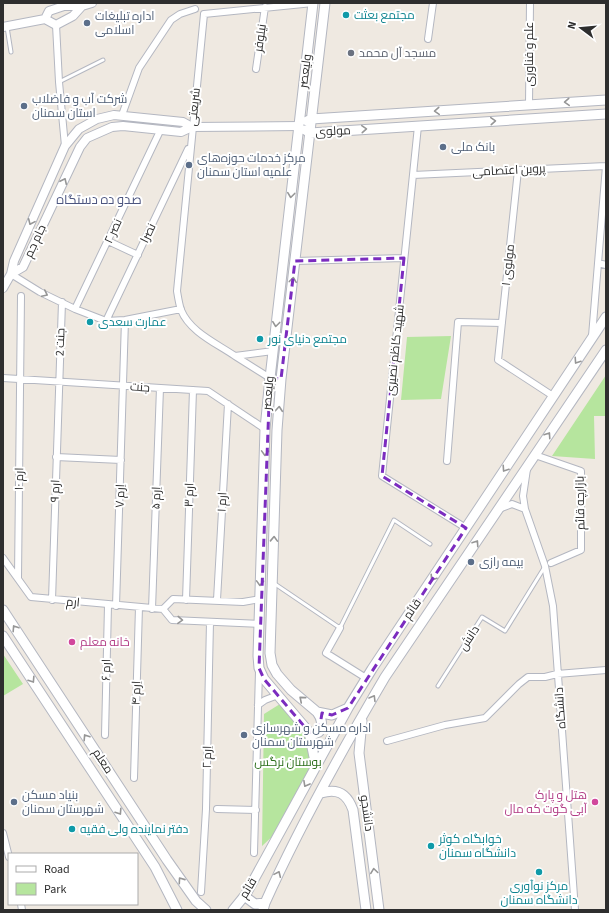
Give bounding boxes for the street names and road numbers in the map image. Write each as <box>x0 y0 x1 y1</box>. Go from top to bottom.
street label: علم و فناوری <box>521 22 538 86</box>
street label: نیلوفر <box>250 23 271 54</box>
street label: ولیعصر <box>295 53 316 90</box>
street label: شریعتی <box>184 87 205 127</box>
street label: مولوی <box>315 122 351 141</box>
street label: پروین اعتصامی <box>472 160 547 181</box>
street label: نصر ۲ <box>100 216 127 246</box>
street label: نصرا <box>136 221 160 246</box>
street label: جام جم <box>20 222 50 261</box>
street label: مولوی ۱ <box>498 243 519 287</box>
street label: شهید کاظم نصیری <box>382 303 409 397</box>
street label: جنت 2 <box>52 328 69 356</box>
street label: ولیعصر <box>258 375 278 412</box>
street label: جنت <box>129 378 151 397</box>
street label: ارم ۱۰ <box>11 467 28 491</box>
street label: بازارچه قائم <box>572 476 589 530</box>
street label: ارم ۹ <box>47 479 64 503</box>
street label: ارم ۳ <box>181 483 198 508</box>
street label: اِرم ۷ <box>112 484 129 508</box>
street label: اِرم ۵ <box>148 486 165 510</box>
street label: ارم ۱ <box>213 492 232 512</box>
street label: ارم <box>65 593 81 612</box>
street label: قائم <box>399 595 426 623</box>
street label: دانش <box>455 622 484 654</box>
street label: ارم ۶ <box>98 659 115 681</box>
street label: اِرم ۴ <box>128 681 145 705</box>
street label: دانشگاه <box>551 686 570 729</box>
street label: معلم <box>88 745 117 777</box>
street label: اِرم ۲ <box>199 746 216 768</box>
street label: دانشجو <box>356 794 378 833</box>
street label: قائم <box>235 874 261 902</box>

